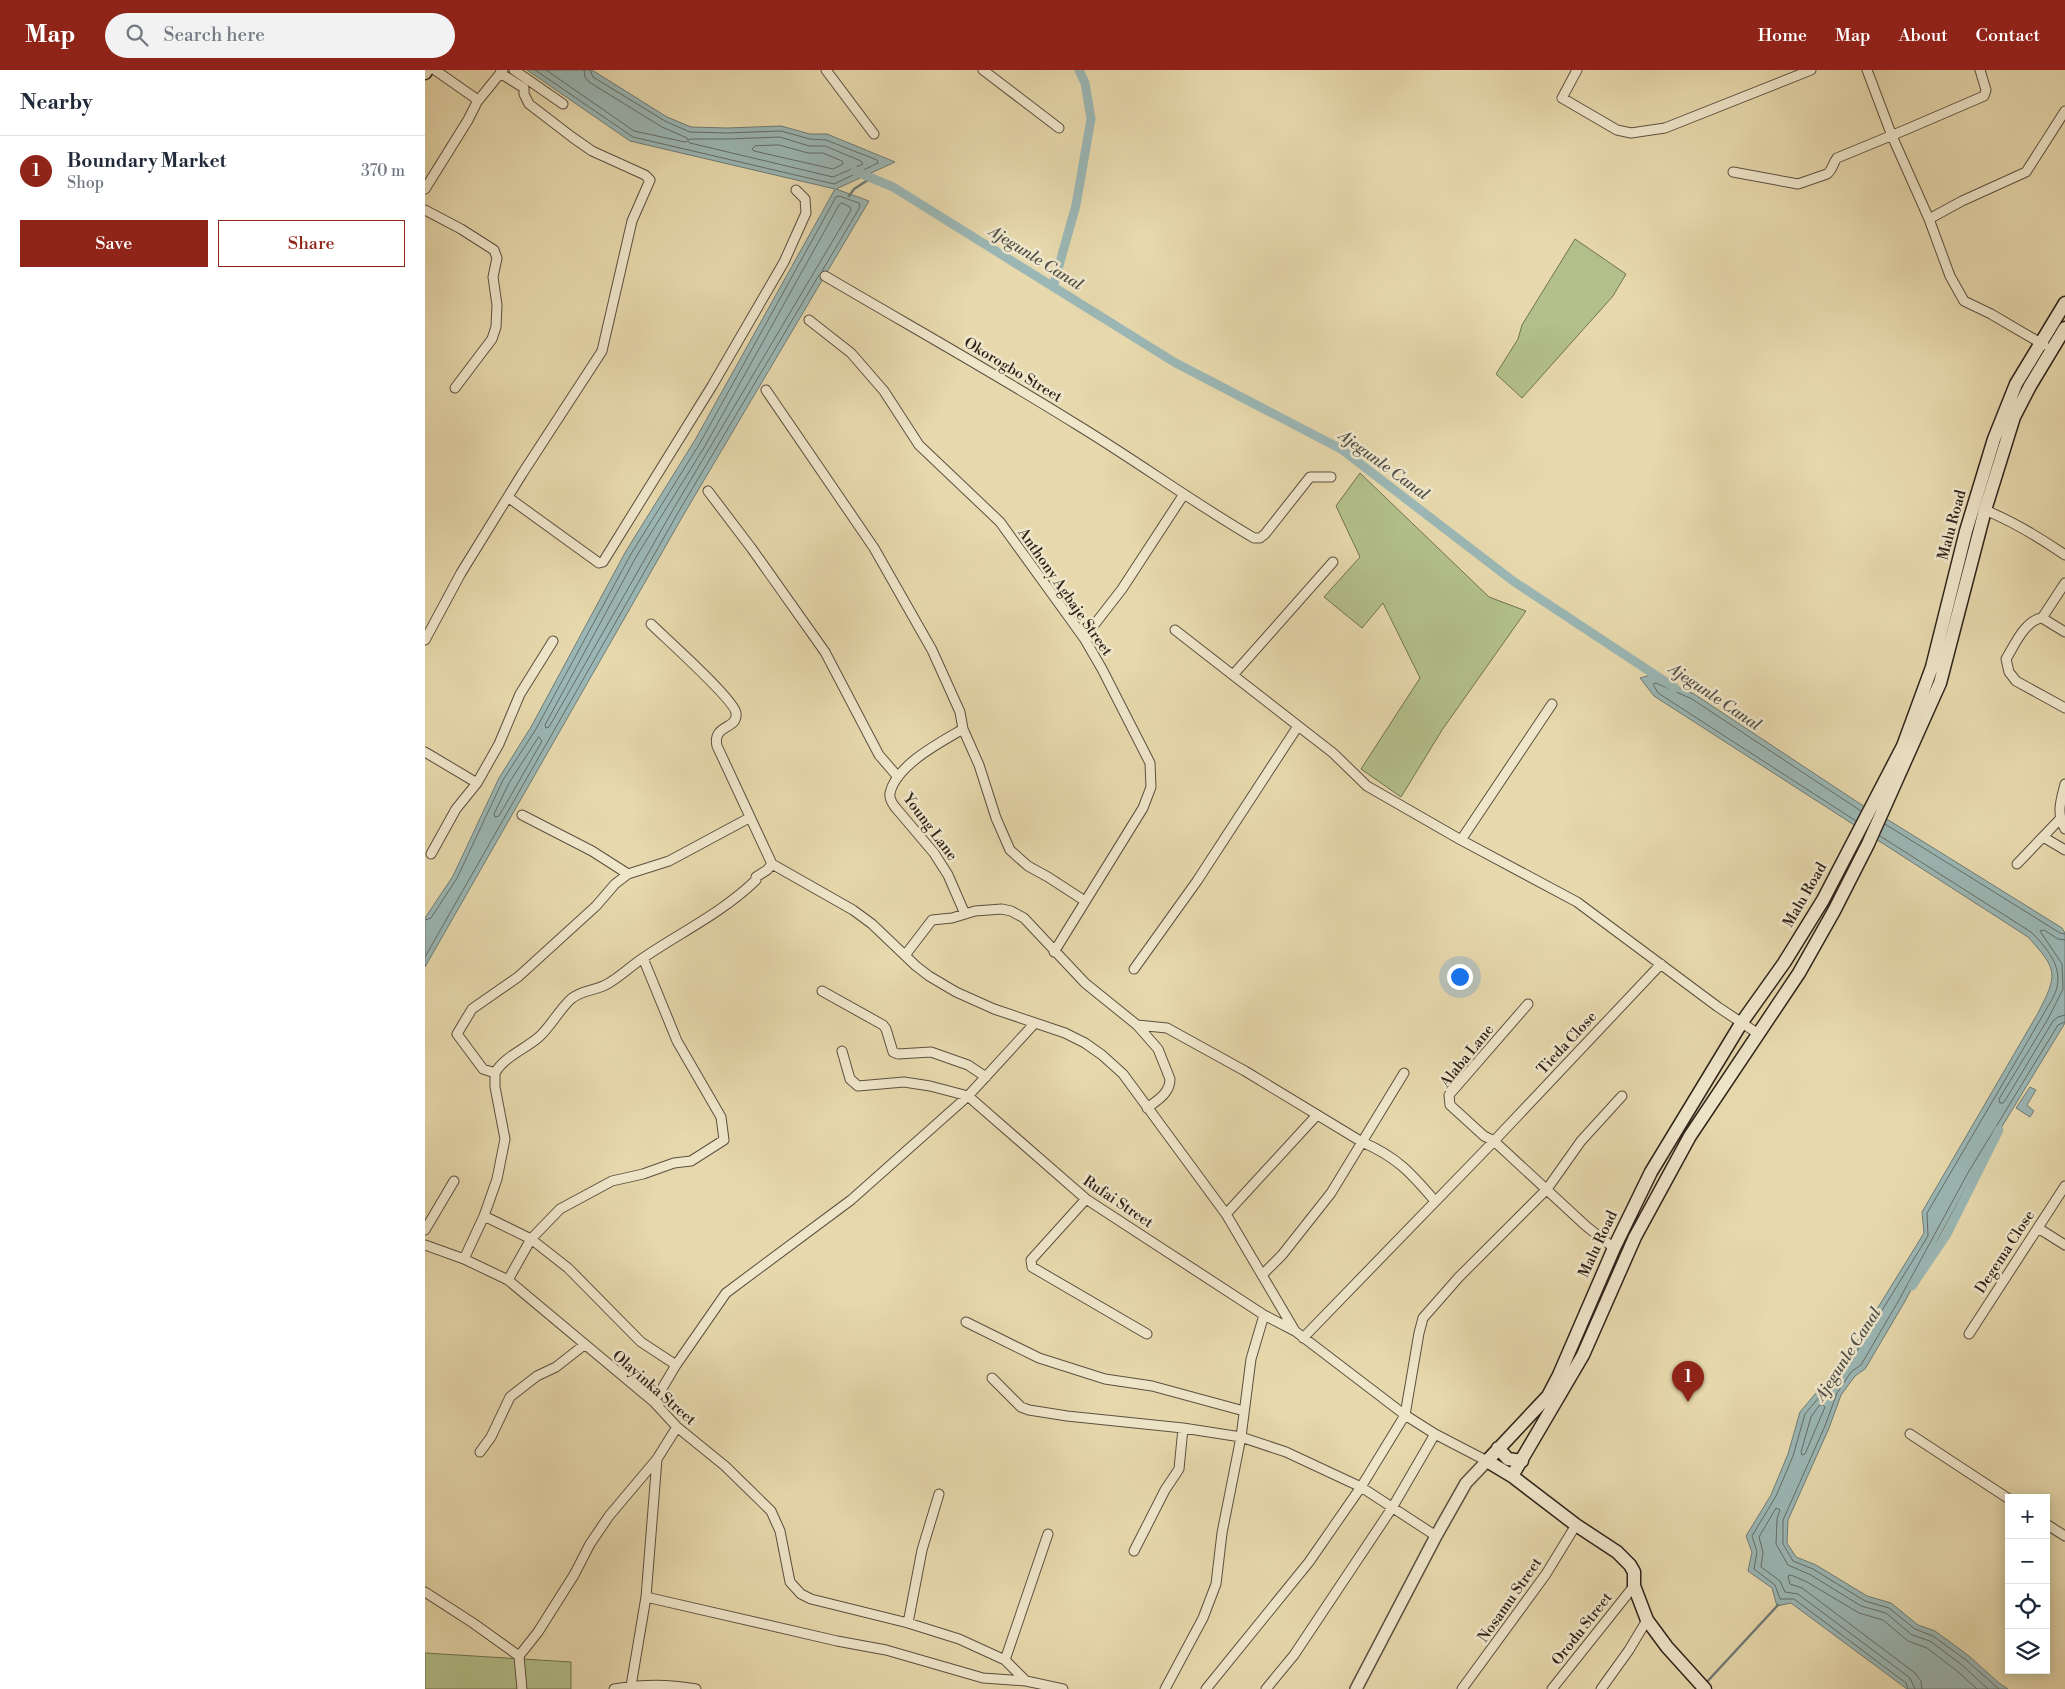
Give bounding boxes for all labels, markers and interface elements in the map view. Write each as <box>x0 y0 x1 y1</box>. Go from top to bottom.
search box <box>105 13 455 58</box>
text: Map <box>25 20 75 50</box>
icon: search <box>123 21 151 49</box>
text: Search here <box>163 23 265 47</box>
text: Home <box>1758 24 1807 47</box>
text: Map <box>1835 24 1871 47</box>
text: About <box>1899 24 1948 47</box>
text: Contact <box>1976 24 2040 47</box>
text: Nearby <box>20 90 93 116</box>
text: Boundary Market <box>67 149 226 173</box>
text: 1 <box>32 161 40 181</box>
text: 370 m <box>361 161 405 181</box>
text: Shop <box>67 173 104 193</box>
button: Save <box>20 220 208 267</box>
button: Share <box>218 220 405 267</box>
water label: Ajegunle Canal <box>984 220 1087 295</box>
street label: Okorogbo Street <box>960 333 1066 407</box>
water label: Ajegunle Canal <box>1333 424 1434 505</box>
street label: Malu Road <box>1934 487 1971 562</box>
street label: Anthony Agbaje Street <box>1013 523 1117 660</box>
water label: Ajegunle Canal <box>1664 658 1766 736</box>
street label: Young Lane <box>898 789 962 864</box>
street label: Malu Road <box>1779 859 1831 931</box>
your location <box>1447 964 1473 990</box>
street label: Tieda Close <box>1533 1007 1601 1079</box>
street label: Alaba Lane <box>1435 1021 1498 1092</box>
street label: Rufai Street <box>1079 1172 1157 1233</box>
street label: Malu Road <box>1574 1207 1622 1281</box>
street label: Degema Close <box>1971 1207 2039 1297</box>
water label: Ajegunle Canal <box>1809 1303 1886 1406</box>
street label: Olayinka Street <box>608 1347 700 1430</box>
pin: 1 <box>1672 1361 1704 1402</box>
map controls <box>2005 1494 2050 1674</box>
button: + <box>2005 1494 2050 1539</box>
button: − <box>2005 1539 2050 1584</box>
street label: Nosamu Street <box>1474 1553 1547 1646</box>
button: locate <box>2005 1584 2050 1629</box>
street label: Orodu Street <box>1548 1588 1617 1669</box>
button: layers <box>2005 1629 2050 1674</box>

